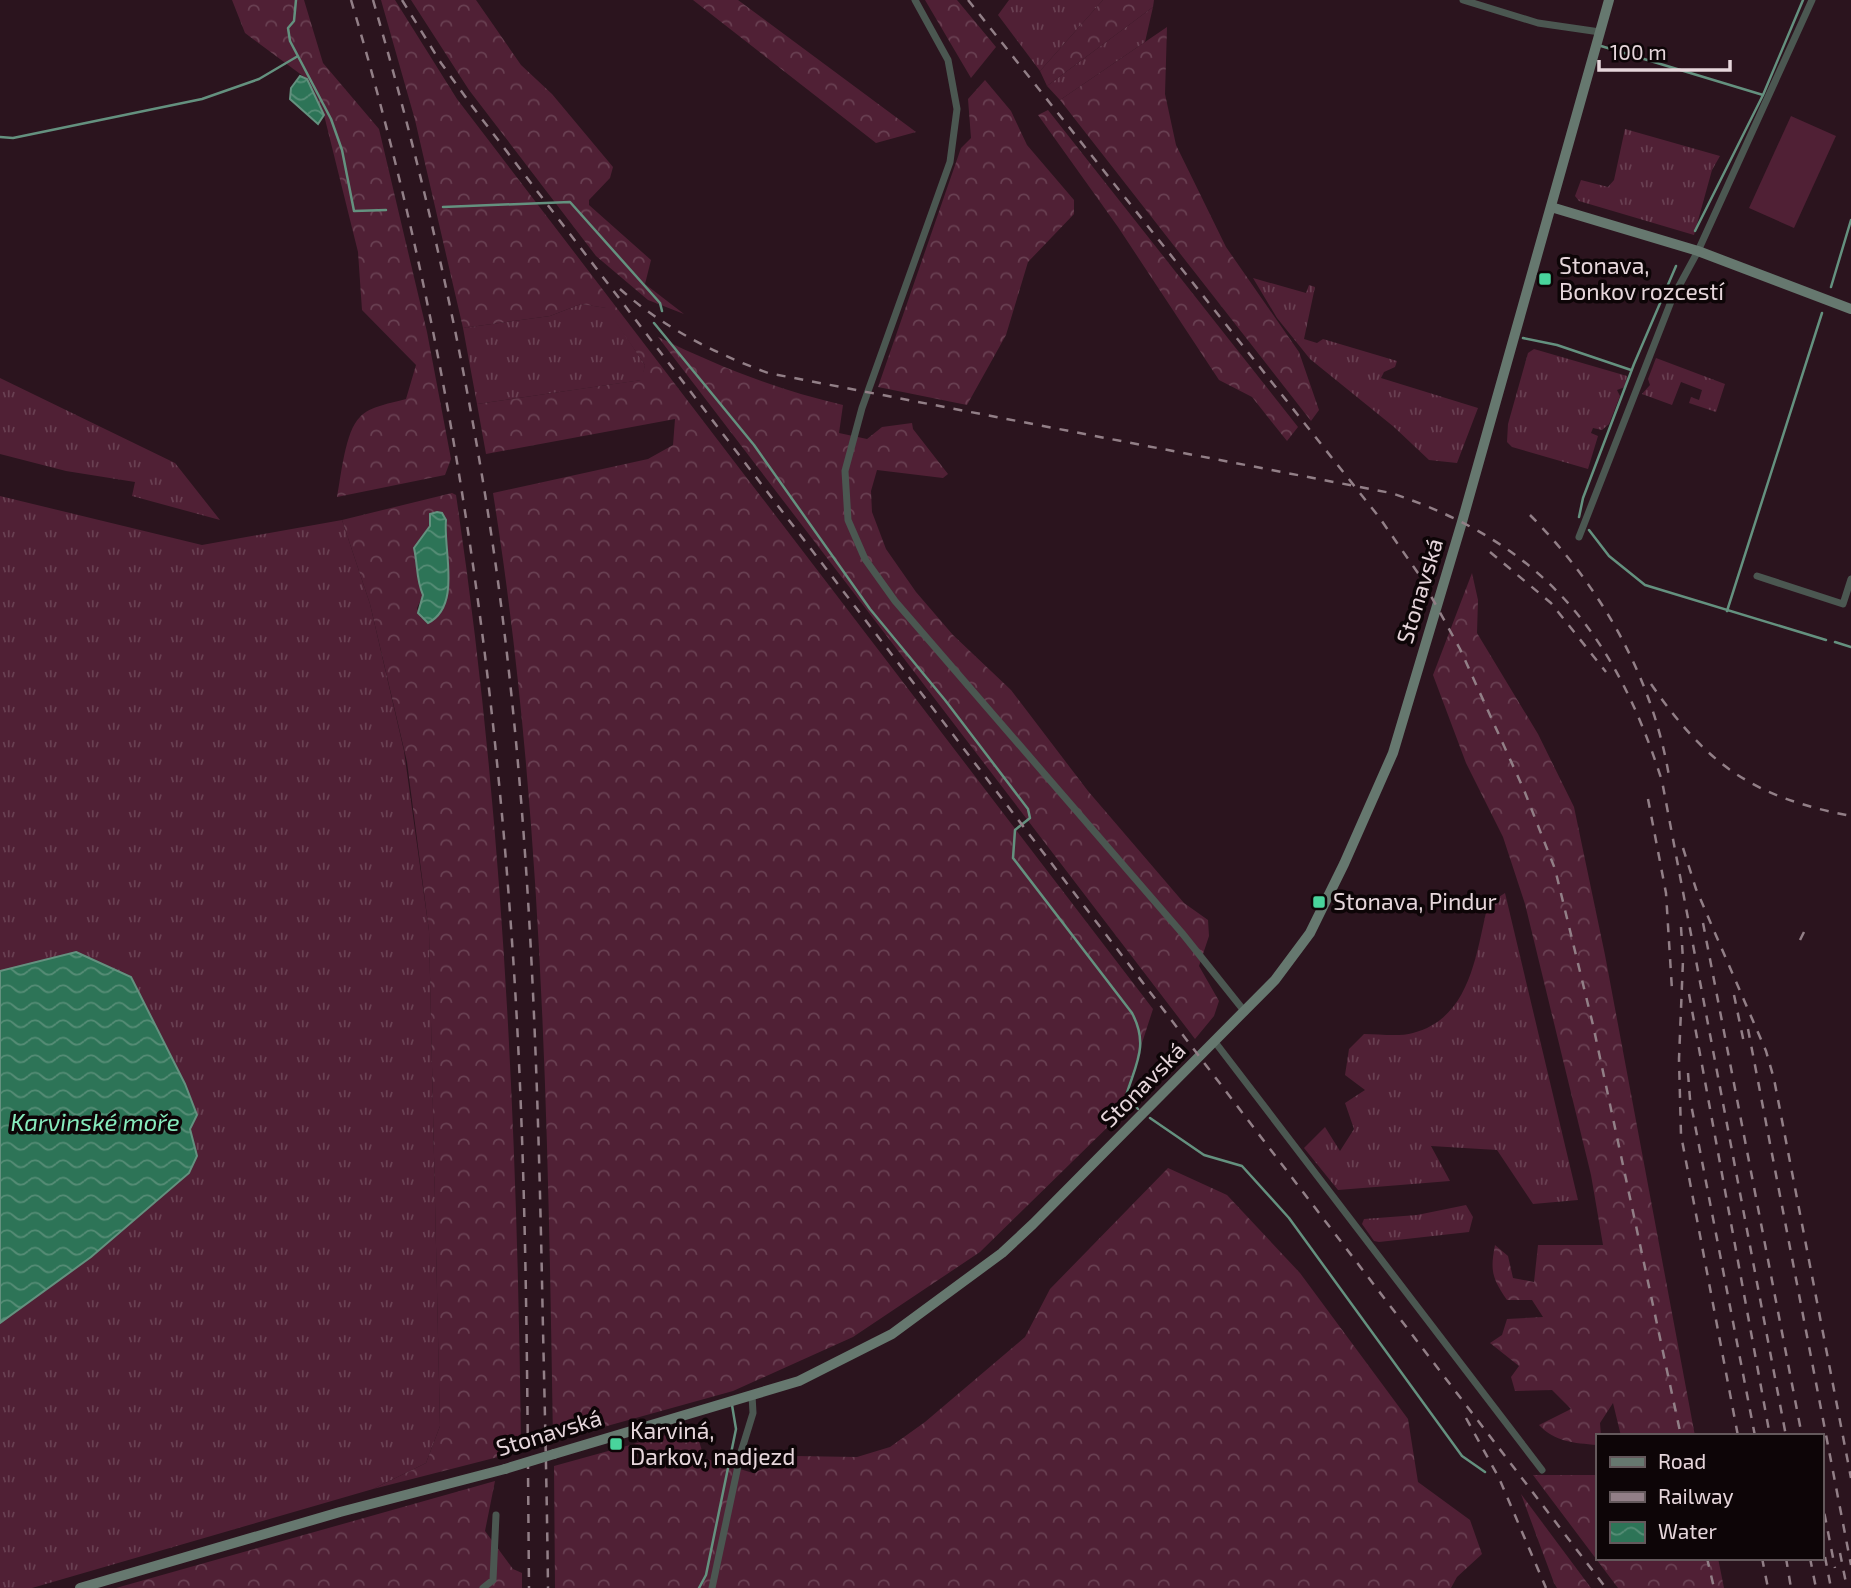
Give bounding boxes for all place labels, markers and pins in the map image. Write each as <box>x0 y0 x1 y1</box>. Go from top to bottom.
place label: Stonava, Bonkov rozcestí <box>1559 251 1725 305</box>
marker: Stonava, Bonkov rozcestí <box>1537 271 1553 287</box>
place label: Stonava, Pindur <box>1333 887 1497 915</box>
marker: Stonava, Pindur <box>1311 894 1327 910</box>
place label: Karviná, Darkov, nadjezd <box>630 1416 795 1470</box>
marker: Karviná, Darkov, nadjezd <box>608 1436 624 1452</box>

